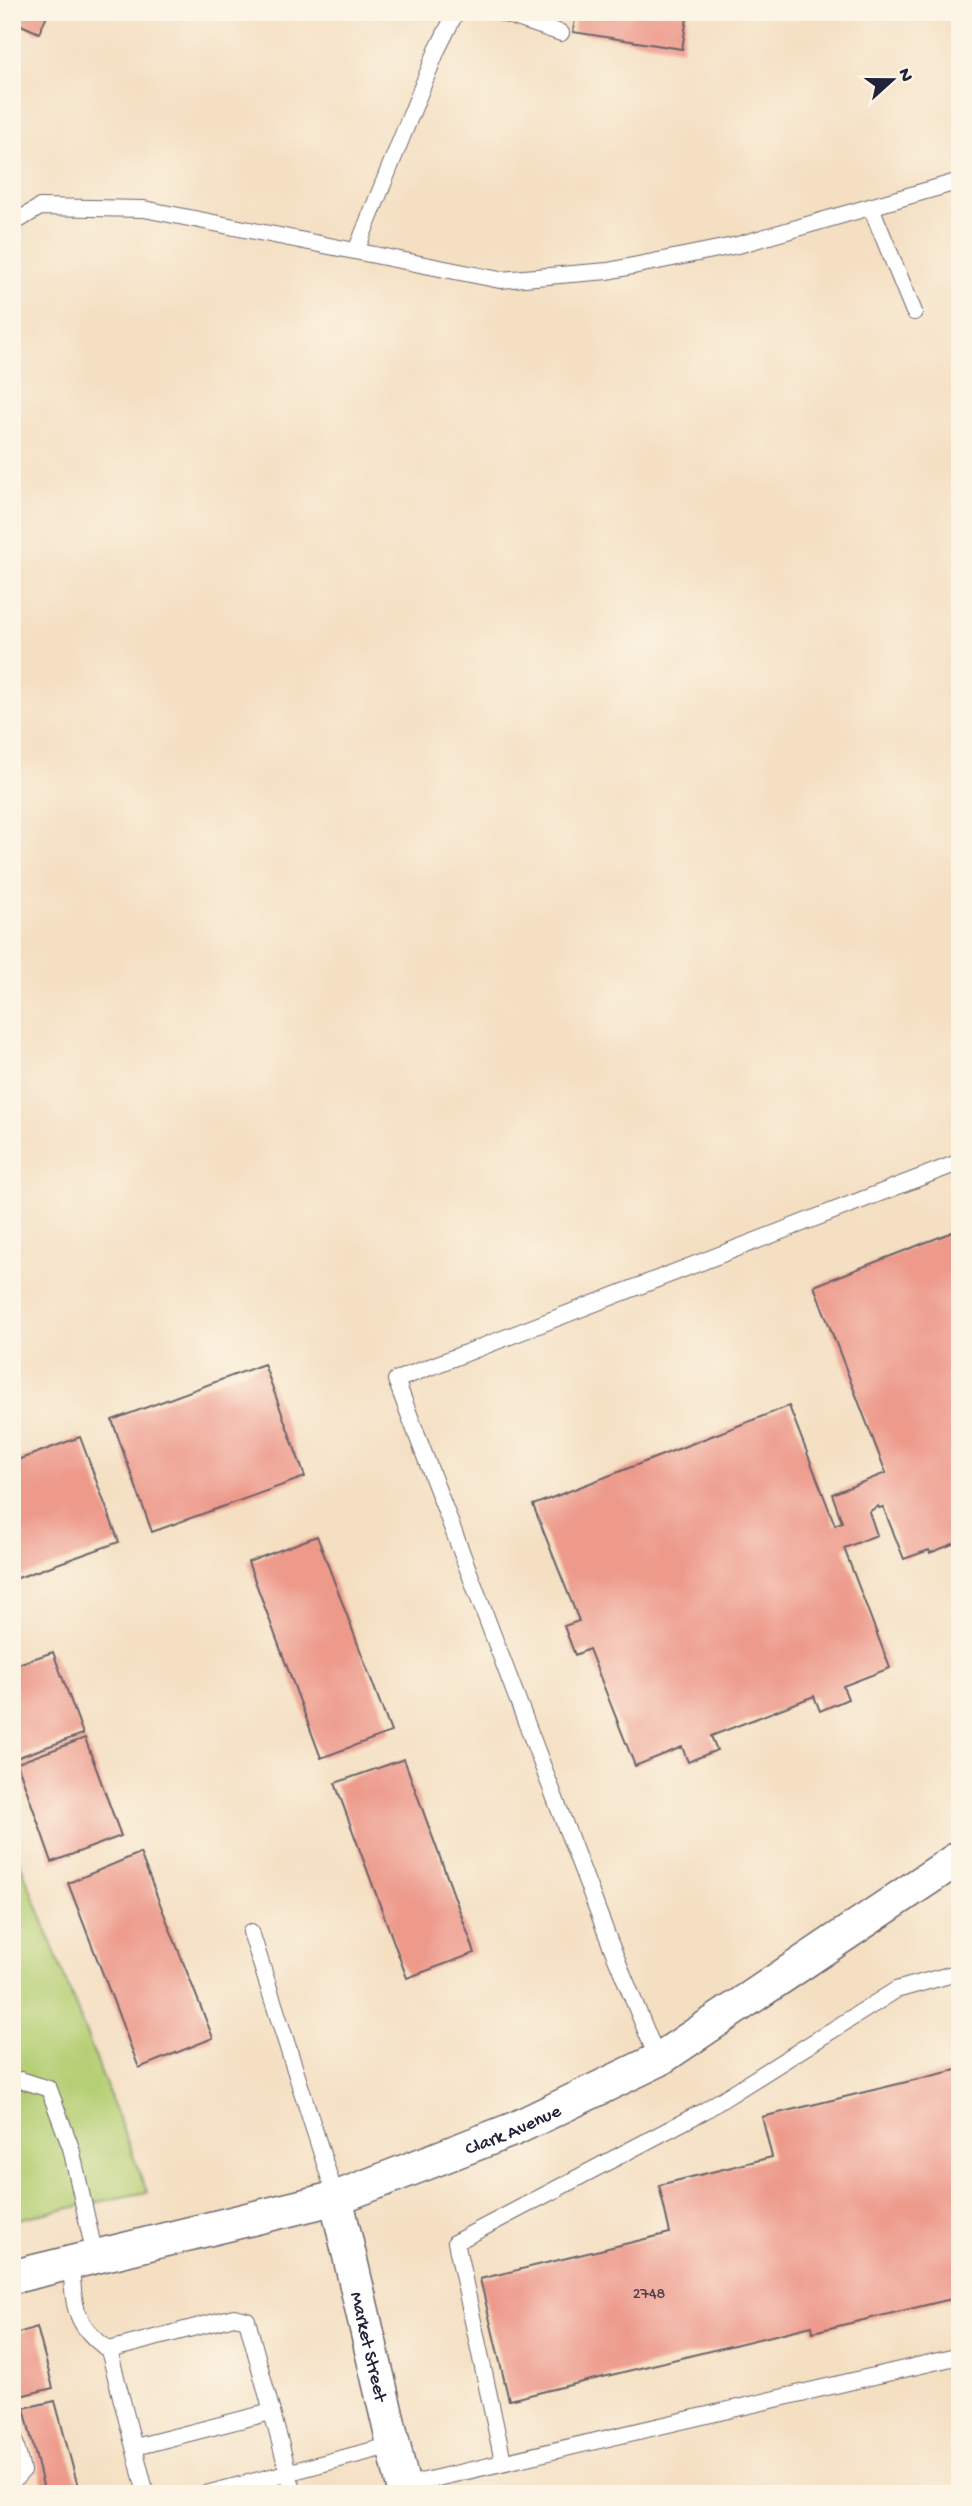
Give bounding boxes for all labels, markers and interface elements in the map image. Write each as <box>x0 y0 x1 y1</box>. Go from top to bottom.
north arrow <box>856 46 926 116</box>
text: N <box>892 65 918 85</box>
street label: Clark Avenue <box>462 2100 565 2162</box>
house number: 2748 <box>633 2286 665 2305</box>
street label: Market Street <box>343 2290 391 2406</box>

